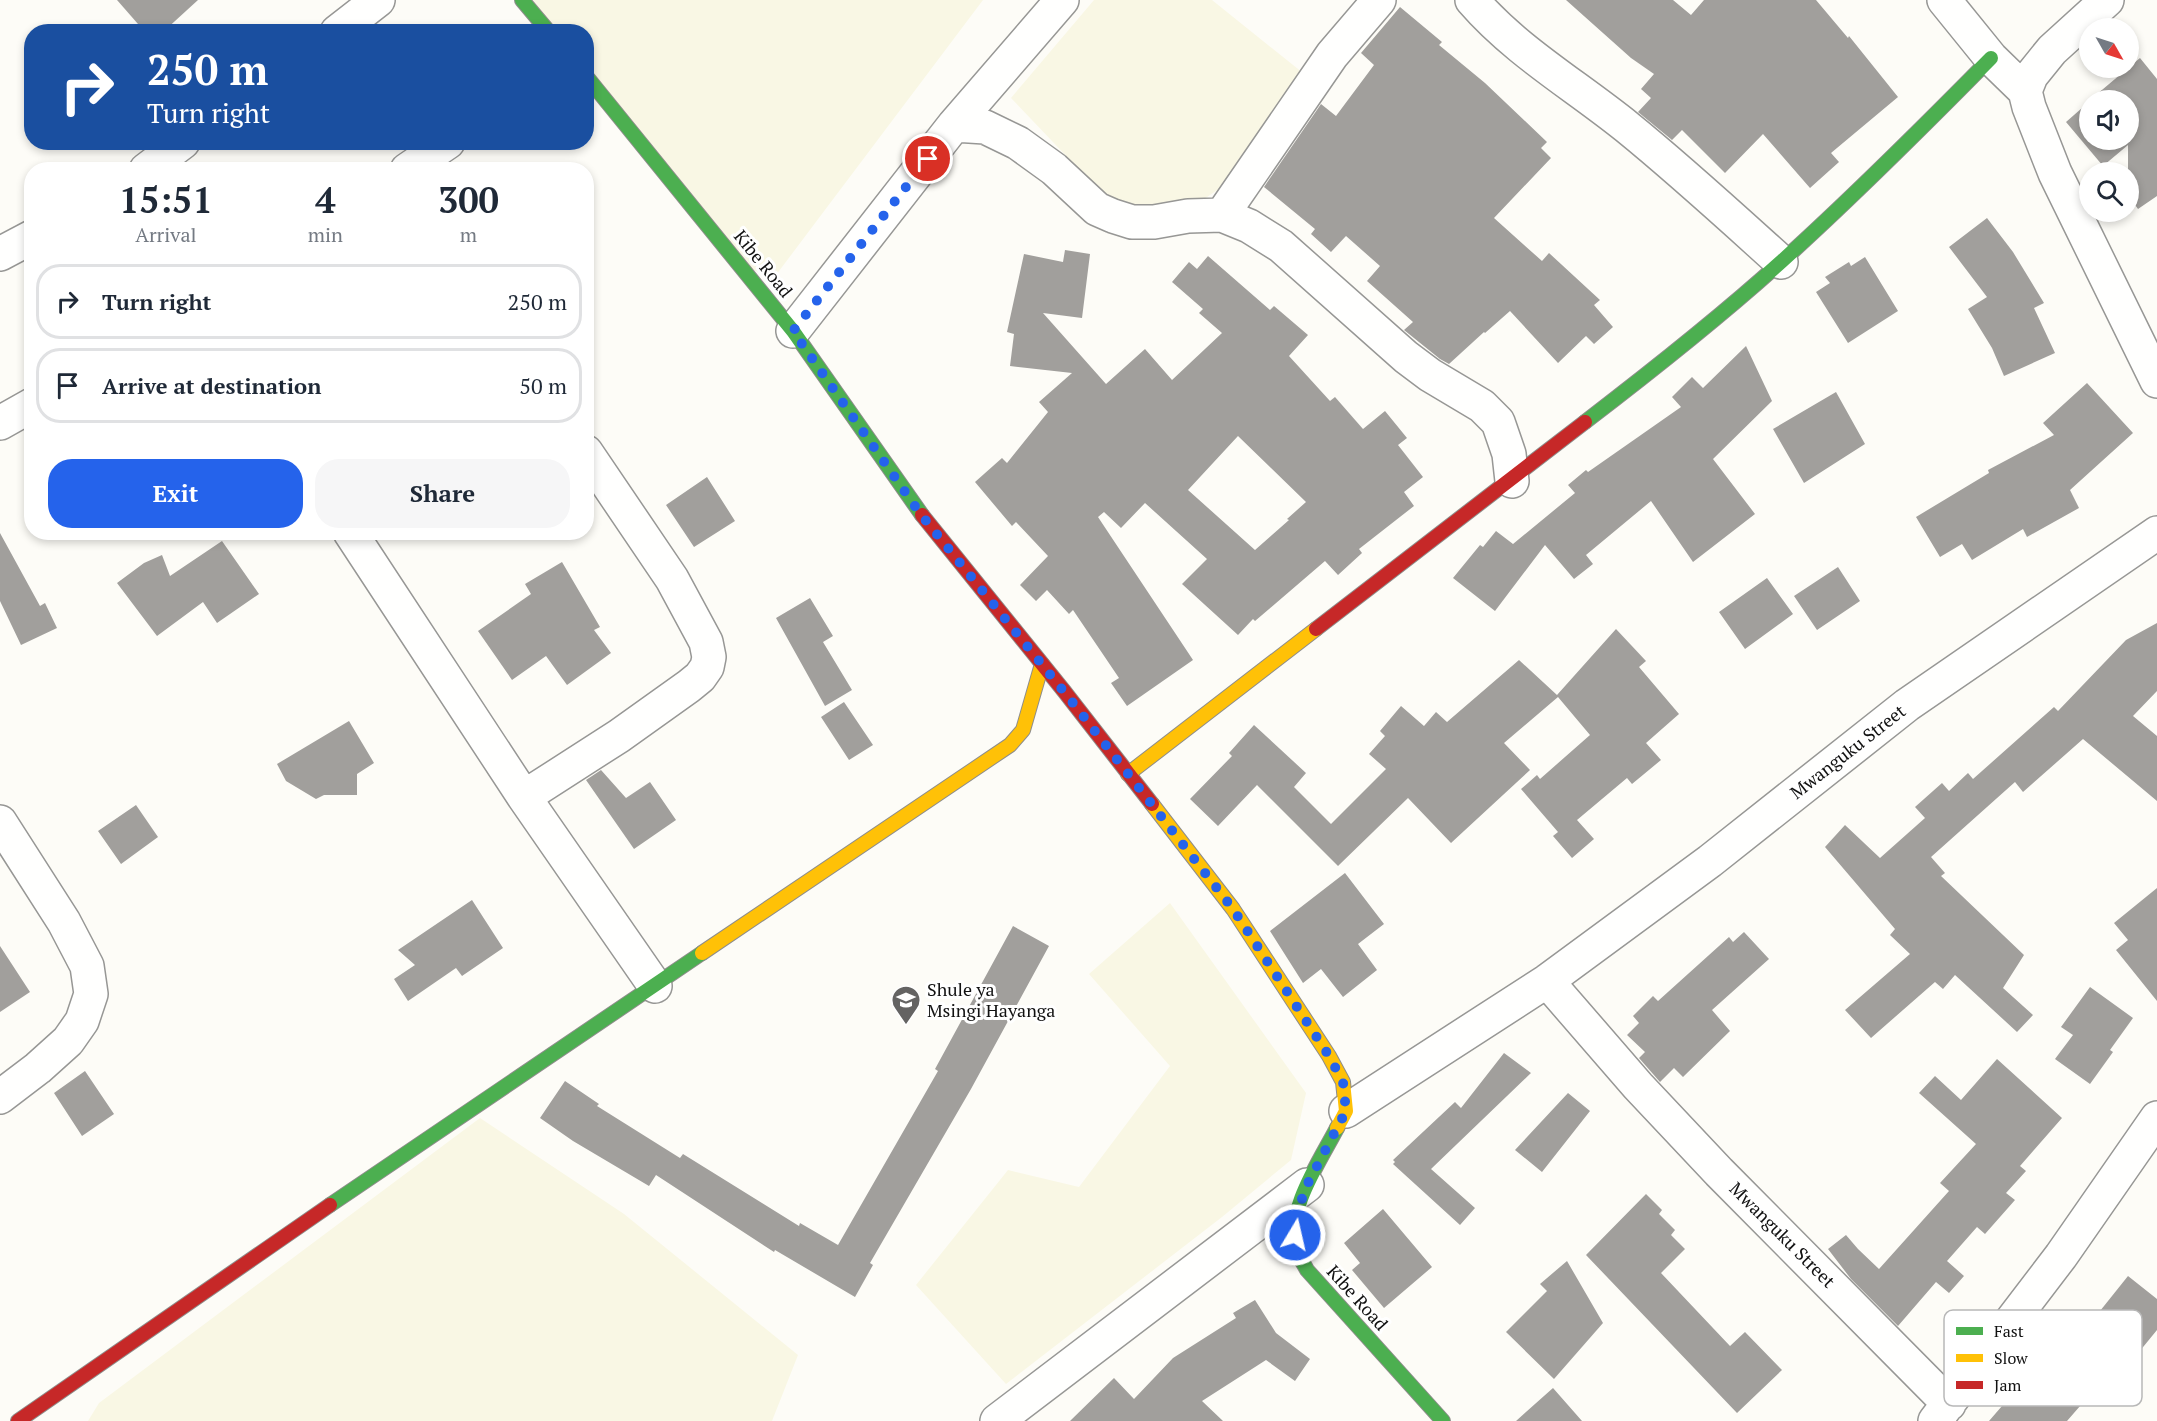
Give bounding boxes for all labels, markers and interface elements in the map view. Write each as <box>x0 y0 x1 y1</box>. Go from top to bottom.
north arrow <box>2079 18 2139 78</box>
map controls <box>2079 18 2139 222</box>
text: 250 m <box>147 41 268 97</box>
icon: right <box>48 48 126 126</box>
button: sound <box>2079 90 2139 150</box>
text: Turn right <box>147 95 270 131</box>
pin <box>902 133 953 184</box>
icon: arrive <box>911 142 944 175</box>
button: search <box>2079 162 2139 222</box>
text: 15:51 <box>119 176 213 223</box>
text: 4 <box>315 176 336 223</box>
text: 300 <box>438 176 499 223</box>
text: Arrival <box>135 221 197 248</box>
text: min <box>308 221 343 248</box>
text: m <box>460 221 477 248</box>
street label: Kibe Road <box>729 225 798 302</box>
icon: right <box>51 285 84 318</box>
text: Turn right <box>102 287 211 316</box>
text: 250 m <box>507 287 567 316</box>
icon: arrive <box>51 369 84 402</box>
text: Arrive at destination <box>102 371 321 400</box>
text: 50 m <box>519 371 567 400</box>
button: Exit <box>48 459 303 528</box>
button: Share <box>315 459 570 528</box>
street label: Mwanguku Street <box>1785 698 1910 804</box>
place label: Shule ya Msingi Hayanga <box>927 977 1055 1022</box>
school or university icon: Shule ya Msingi Hayanga <box>890 984 922 1026</box>
street label: Mwanguku Street <box>1725 1176 1841 1293</box>
position arrow <box>1263 1203 1327 1267</box>
street label: Kibe Road <box>1322 1259 1394 1335</box>
legend <box>1944 1310 2142 1406</box>
text: Fast <box>1994 1320 2024 1342</box>
text: Slow <box>1994 1347 2028 1369</box>
text: Jam <box>1994 1374 2022 1396</box>

